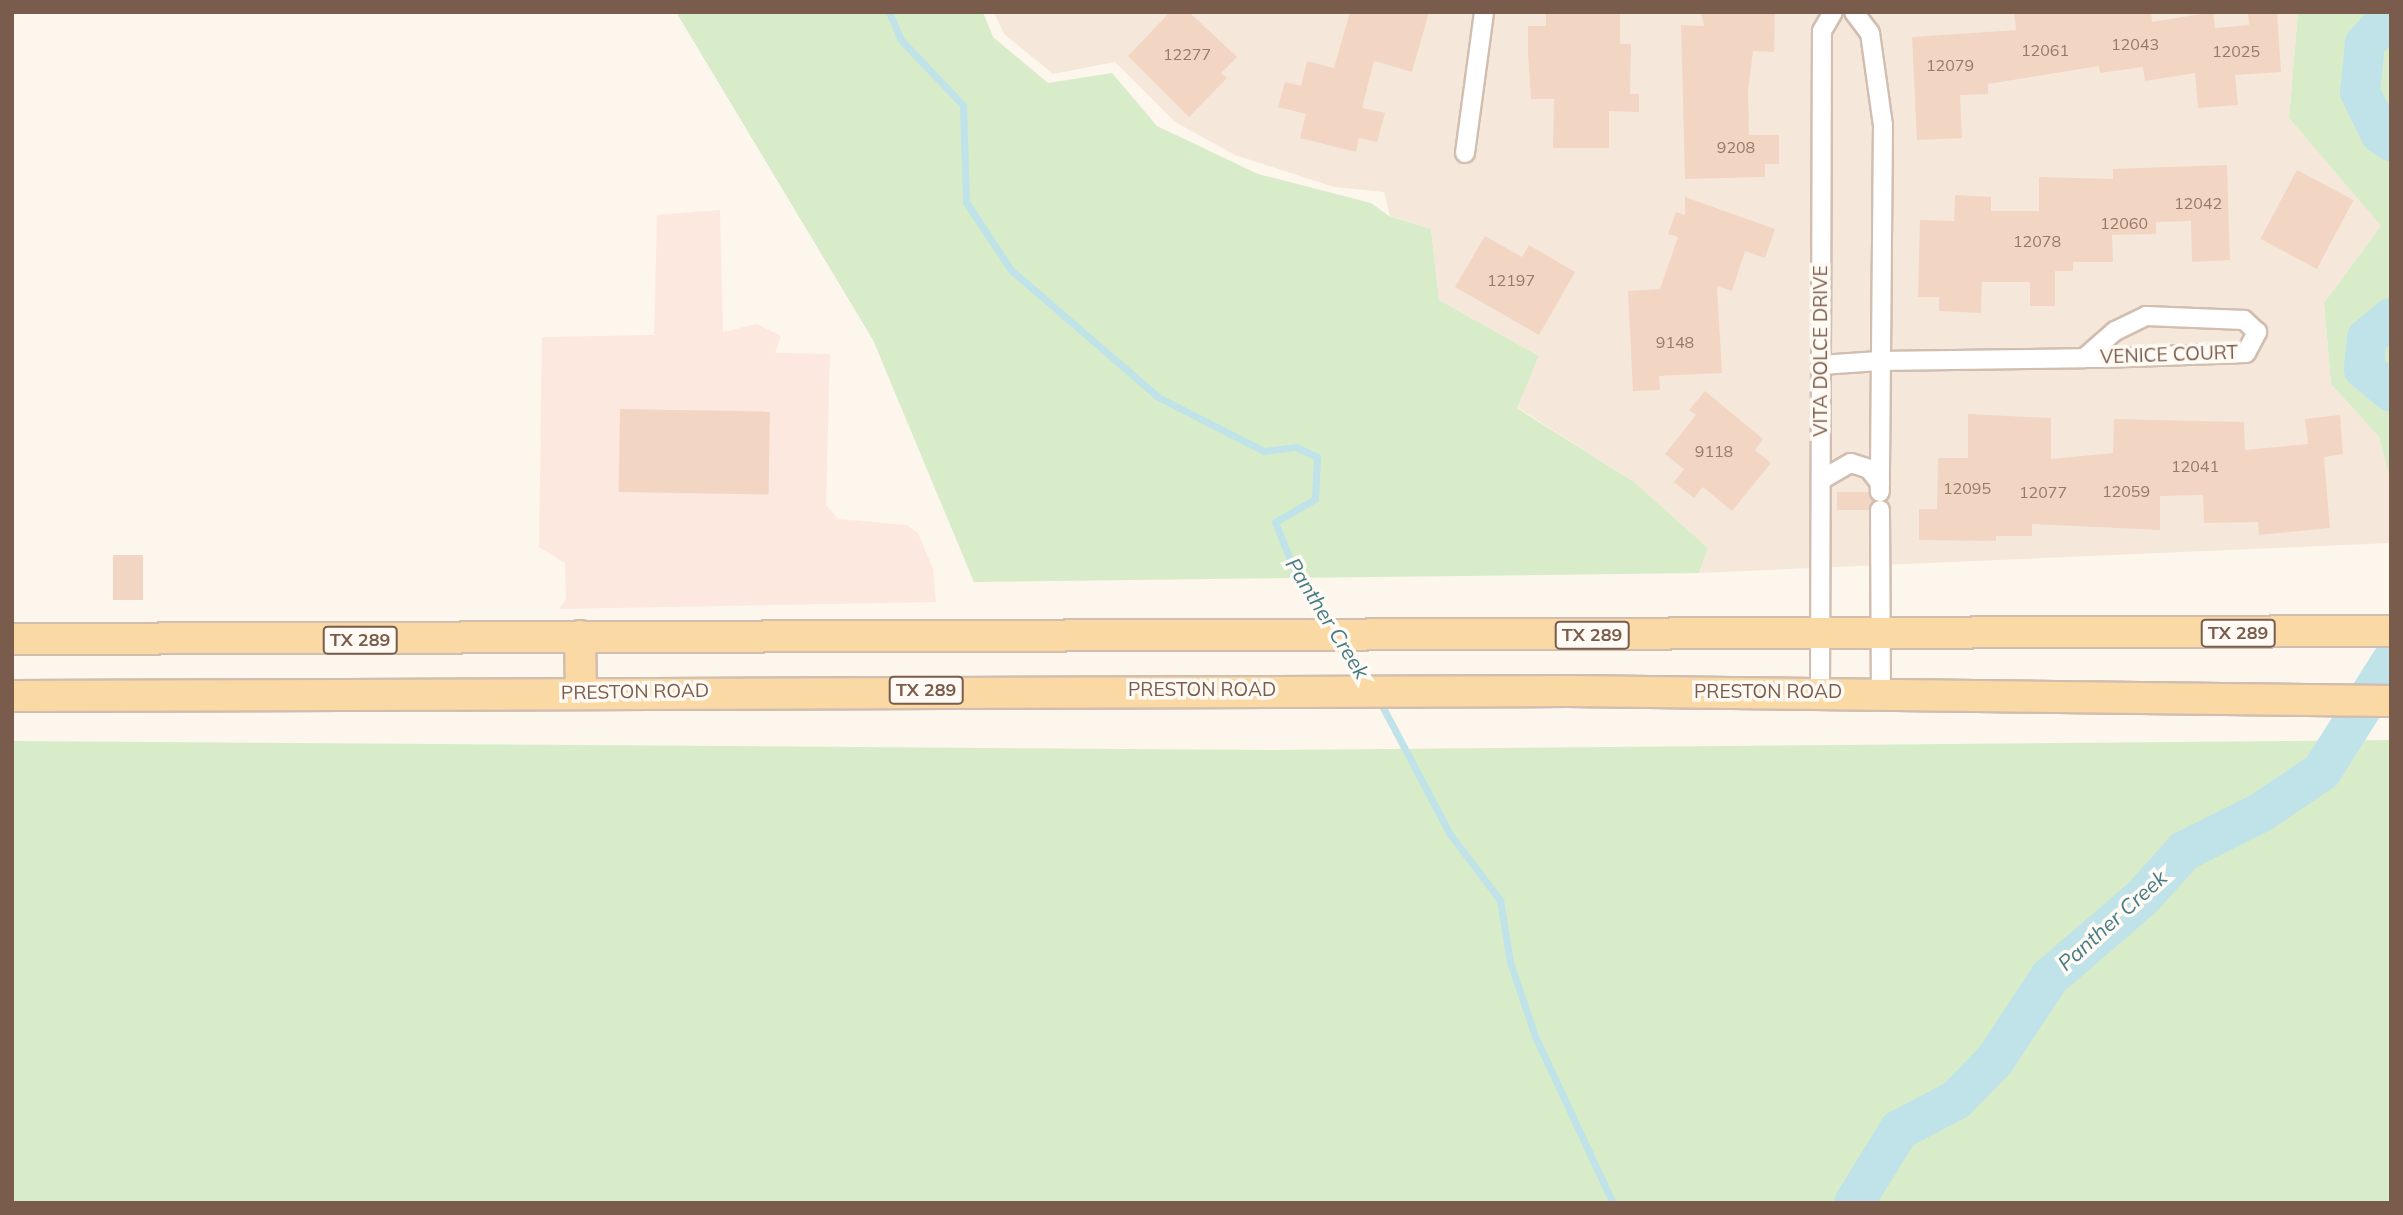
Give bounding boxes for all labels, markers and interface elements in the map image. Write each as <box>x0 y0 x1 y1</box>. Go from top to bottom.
house number: 12043 <box>2111 34 2159 54</box>
house number: 12061 <box>2021 40 2069 60</box>
house number: 12025 <box>2212 41 2260 61</box>
house number: 12277 <box>1163 44 1211 64</box>
house number: 12079 <box>1926 55 1974 75</box>
house number: 9208 <box>1717 137 1755 157</box>
house number: 12042 <box>2174 193 2222 213</box>
house number: 12060 <box>2100 213 2148 233</box>
house number: 12078 <box>2013 231 2061 251</box>
street label: VITA DOLCE DRIVE <box>1810 265 1832 437</box>
house number: 12197 <box>1487 270 1535 290</box>
house number: 9148 <box>1656 332 1694 352</box>
street label: VENICE COURT <box>2100 341 2238 369</box>
house number: 9118 <box>1695 441 1733 461</box>
house number: 12041 <box>2171 456 2219 476</box>
house number: 12095 <box>1943 478 1991 498</box>
house number: 12059 <box>2102 481 2150 501</box>
house number: 12077 <box>2019 482 2067 502</box>
water label: Panther Creek <box>1281 553 1375 683</box>
road number: TX 289 <box>2200 618 2276 648</box>
road number: TX 289 <box>1554 620 1630 650</box>
road number: TX 289 <box>322 626 398 654</box>
road number: TX 289 <box>888 676 964 704</box>
street label: PRESTON ROAD <box>561 679 709 705</box>
street label: PRESTON ROAD <box>1128 679 1276 701</box>
street label: PRESTON ROAD <box>1694 681 1842 703</box>
water label: Panther Creek <box>2052 865 2172 975</box>

